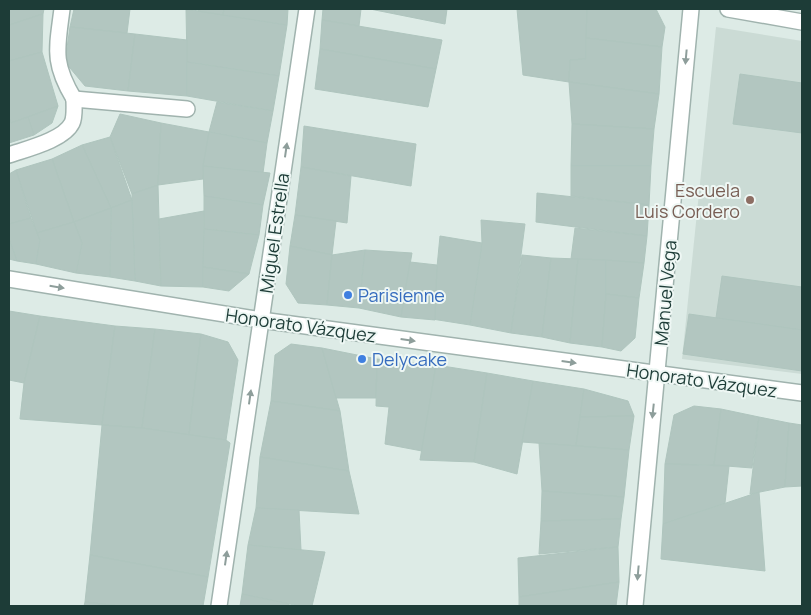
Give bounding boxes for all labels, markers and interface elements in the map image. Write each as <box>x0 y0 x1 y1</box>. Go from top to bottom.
one-way arrow <box>682 50 690 66</box>
one-way arrow <box>283 142 291 158</box>
street label: Miguel Estrella <box>254 171 294 295</box>
place label: Escuela Luis Cordero <box>635 178 740 223</box>
marker: Escuela Luis Cordero <box>744 194 756 206</box>
street label: Manuel Vega <box>648 239 682 347</box>
one-way arrow <box>49 283 65 291</box>
place label: Parisienne <box>358 283 445 307</box>
marker: Parisienne <box>342 289 354 301</box>
street label: Honorato Vázquez <box>224 303 378 347</box>
one-way arrow <box>400 336 416 344</box>
place label: Delycake <box>372 347 447 371</box>
marker: Delycake <box>356 353 368 365</box>
one-way arrow <box>561 358 577 366</box>
street label: Honorato Vázquez <box>625 358 779 402</box>
one-way arrow <box>246 389 254 405</box>
one-way arrow <box>649 403 657 419</box>
one-way arrow <box>222 550 230 566</box>
one-way arrow <box>634 565 642 581</box>

